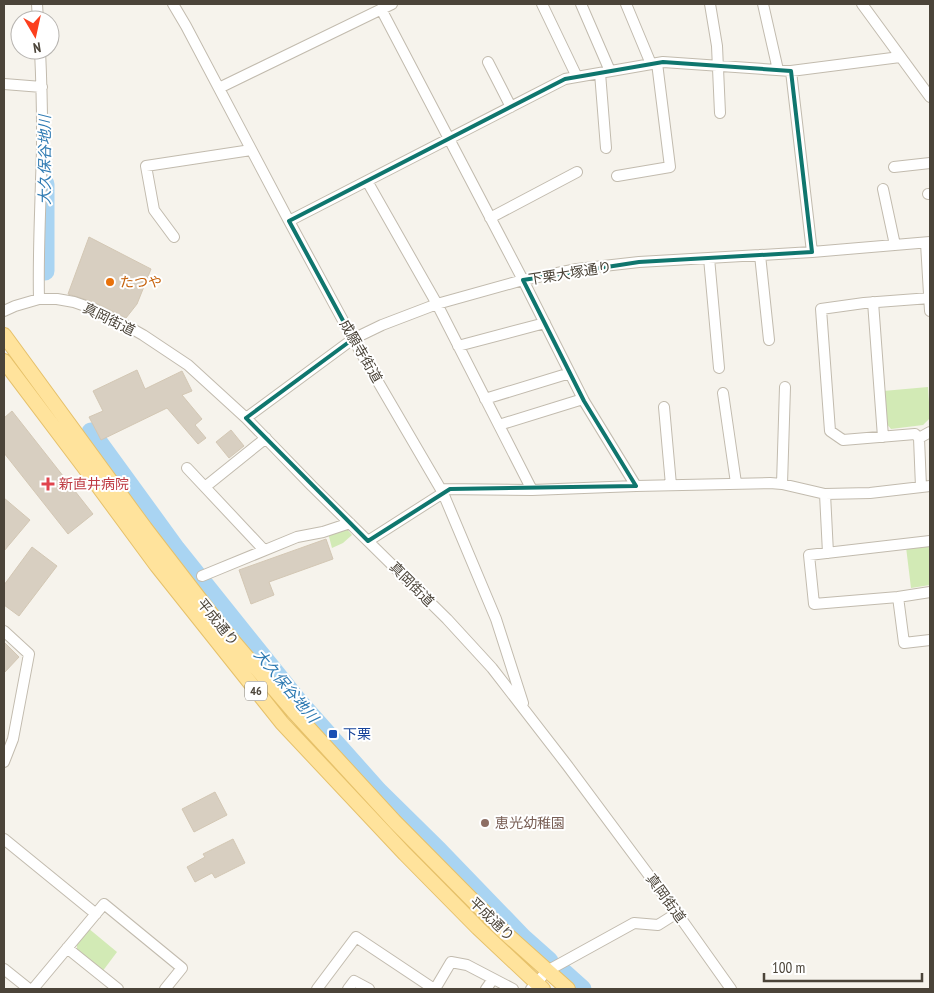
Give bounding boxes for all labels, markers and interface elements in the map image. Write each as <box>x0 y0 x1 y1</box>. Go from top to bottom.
north arrow <box>10 10 60 60</box>
text: N <box>32 38 42 57</box>
water label: 大久保谷地川 <box>35 113 54 205</box>
street label: 下栗大塚通り <box>527 258 613 288</box>
place label: たつや <box>120 273 162 291</box>
marker: たつや <box>104 276 116 288</box>
street label: 真岡街道 <box>80 299 138 339</box>
street label: 成願寺街道 <box>336 316 386 386</box>
place label: 新直井病院 <box>59 475 129 493</box>
marker: 新直井病院 <box>41 477 55 491</box>
street label: 真岡街道 <box>386 558 438 610</box>
street label: 平成通り <box>193 595 243 649</box>
water label: 大久保谷地川 <box>250 645 324 728</box>
road number: 46 <box>245 681 267 700</box>
place label: 下栗 <box>343 725 371 743</box>
marker: 下栗 <box>327 728 339 740</box>
place label: 恵光幼稚園 <box>495 814 565 832</box>
marker: 恵光幼稚園 <box>479 817 491 829</box>
street label: 真岡街道 <box>642 870 690 926</box>
street label: 平成通り <box>466 893 518 945</box>
scale bar <box>764 950 922 982</box>
text: 100 m <box>772 958 805 977</box>

